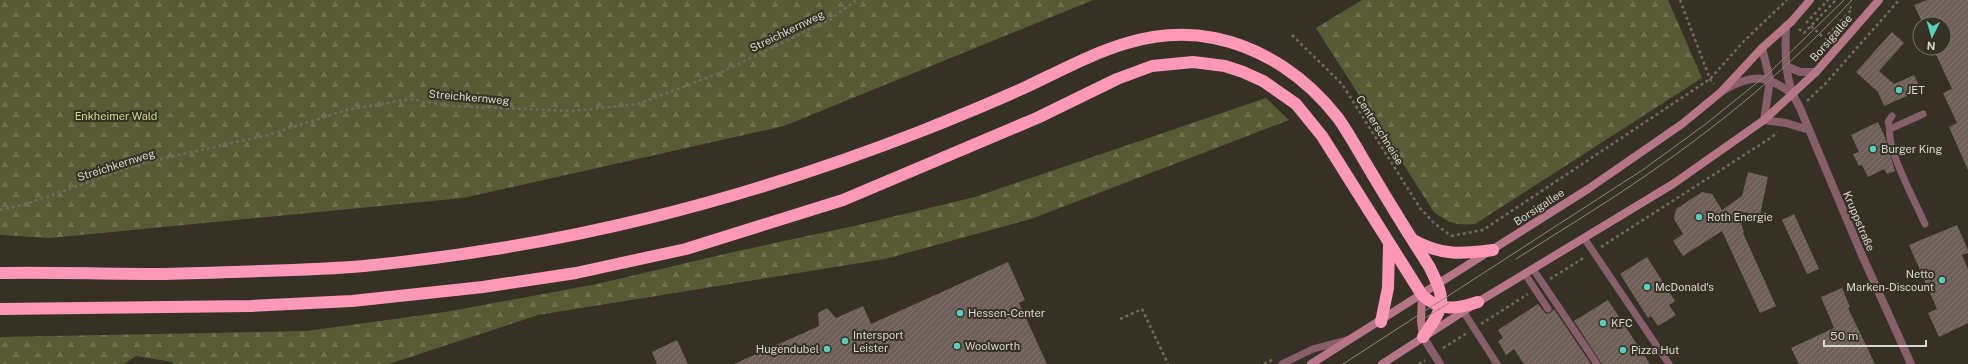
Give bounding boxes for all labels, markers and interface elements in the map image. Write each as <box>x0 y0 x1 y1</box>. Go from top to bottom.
street label: Streichkernweg <box>748 8 826 54</box>
street label: Borsigallee <box>1808 12 1854 64</box>
north arrow <box>1912 16 1952 56</box>
text: N <box>1926 40 1936 52</box>
place label: JET <box>1907 84 1925 96</box>
marker: JET <box>1894 85 1904 95</box>
street label: Streichkernweg <box>428 87 510 107</box>
street label: Centerschneise <box>1354 93 1406 167</box>
park label: Enkheimer Wald <box>75 110 157 122</box>
place label: Burger King <box>1881 143 1942 155</box>
marker: Burger King <box>1868 144 1878 154</box>
street label: Streichkernweg <box>76 147 156 183</box>
street label: Borsigallee <box>1512 186 1566 228</box>
street label: Kruppstraße <box>1841 189 1877 253</box>
place label: Roth Energie <box>1707 211 1773 223</box>
marker: Roth Energie <box>1694 212 1704 222</box>
place label: Netto Marken-Discount <box>1846 268 1934 293</box>
marker: Netto Marken-Discount <box>1937 275 1947 285</box>
place label: McDonald's <box>1655 281 1714 293</box>
marker: McDonald's <box>1642 282 1652 292</box>
place label: Hessen-Center <box>968 307 1045 319</box>
marker: Hessen-Center <box>955 308 965 318</box>
place label: KFC <box>1611 317 1633 329</box>
marker: KFC <box>1598 318 1608 328</box>
scale bar <box>1824 322 1926 348</box>
place label: Intersport Leister <box>853 329 904 354</box>
text: 50 m <box>1830 329 1858 343</box>
marker: Intersport Leister <box>840 336 850 346</box>
place label: Woolworth <box>965 340 1020 352</box>
marker: Woolworth <box>952 341 962 351</box>
place label: Hugendubel <box>756 343 819 355</box>
marker: Hugendubel <box>822 344 832 354</box>
place label: Pizza Hut <box>1631 344 1679 356</box>
marker: Pizza Hut <box>1618 345 1628 355</box>

